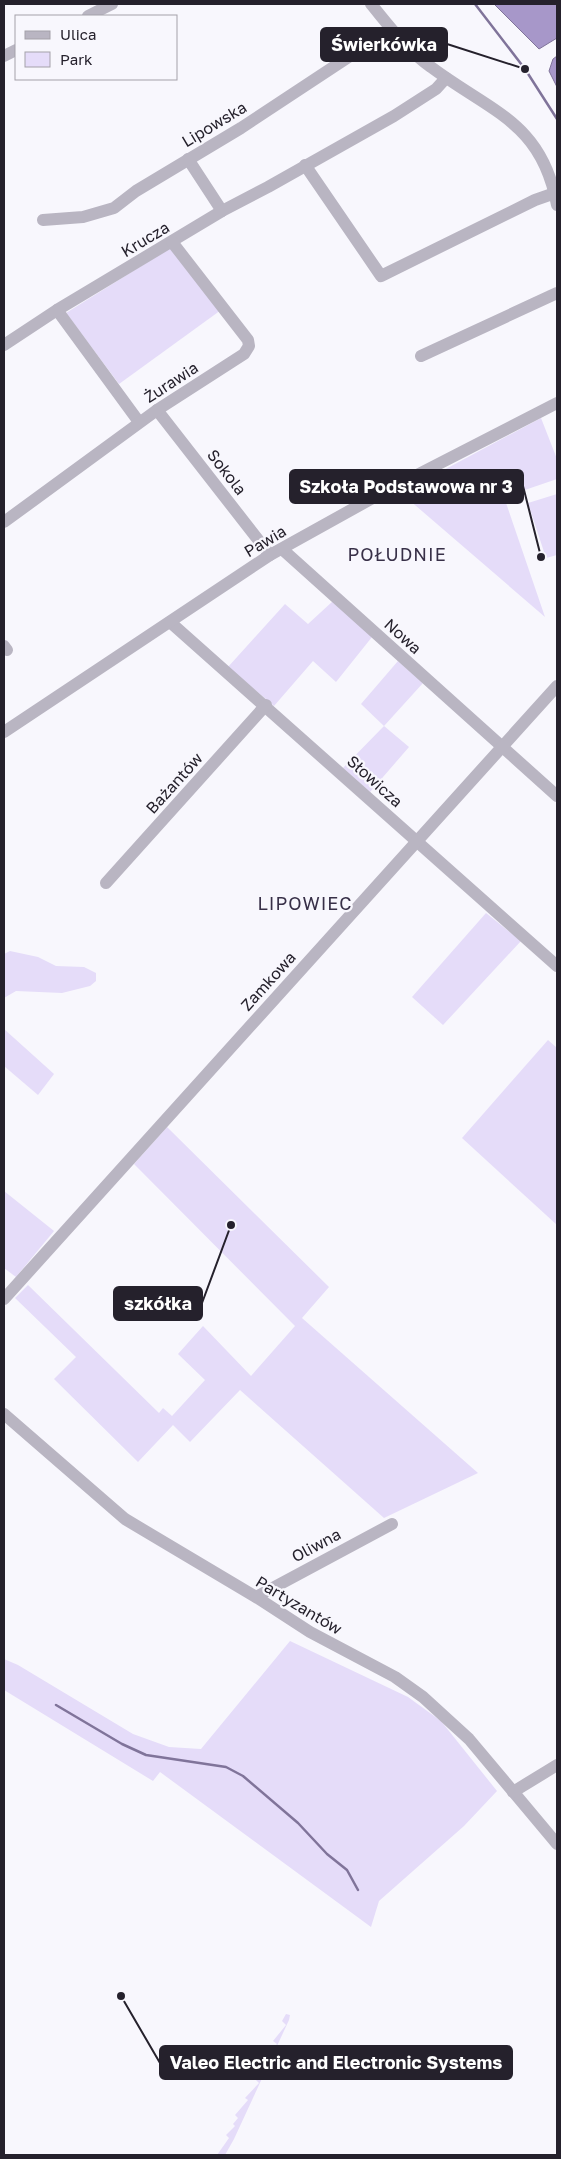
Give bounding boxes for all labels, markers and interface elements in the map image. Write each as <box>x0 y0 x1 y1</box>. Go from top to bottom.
legend <box>15 15 178 80</box>
text: Ulica <box>60 25 96 43</box>
callout: Świerkówka <box>321 28 447 61</box>
text: Świerkówka <box>331 33 437 55</box>
text: Park <box>60 50 93 68</box>
street label: Lipowska <box>178 97 250 151</box>
street label: Krucza <box>117 217 173 261</box>
street label: Żurawia <box>140 357 202 407</box>
street label: Sokola <box>203 445 251 499</box>
callout: Szkoła Podstawowa nr 3 <box>290 470 523 503</box>
text: Szkoła Podstawowa nr 3 <box>299 475 513 497</box>
street label: Pawia <box>240 521 290 561</box>
district label: POŁUDNIE <box>347 543 447 565</box>
street label: Nowa <box>380 614 426 658</box>
street label: Bażantów <box>141 748 207 818</box>
street label: Słowicza <box>343 751 407 811</box>
district label: LIPOWIEC <box>258 892 352 914</box>
street label: Zamkowa <box>236 947 300 1015</box>
callout: szkółka <box>114 1287 202 1320</box>
text: szkółka <box>124 1292 192 1314</box>
street label: Oliwna <box>288 1524 344 1566</box>
street label: Partyzantów <box>252 1571 346 1639</box>
callout: Valeo Electric and Electronic Systems <box>160 2046 512 2079</box>
text: Valeo Electric and Electronic Systems <box>170 2051 502 2073</box>

